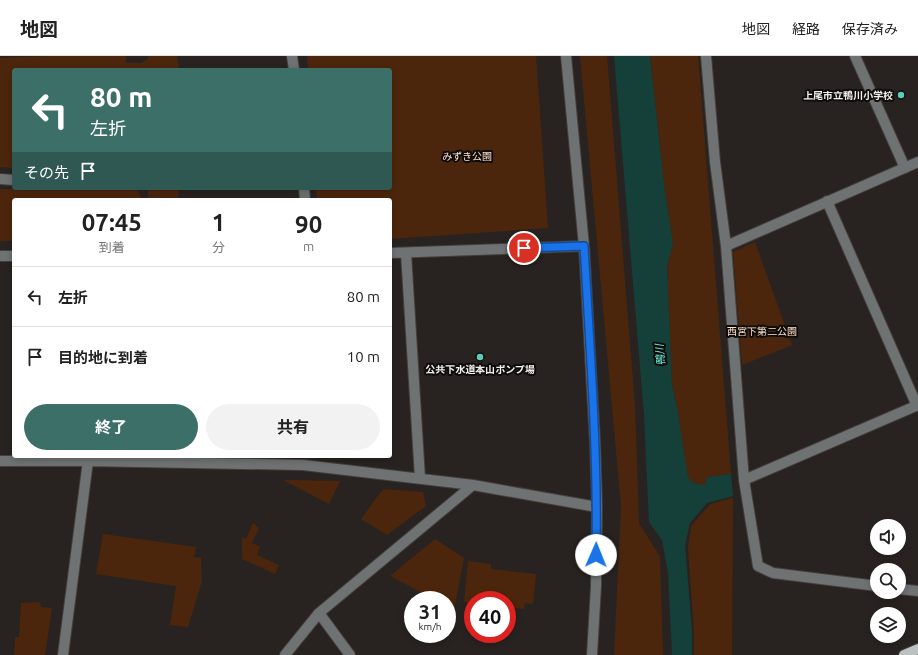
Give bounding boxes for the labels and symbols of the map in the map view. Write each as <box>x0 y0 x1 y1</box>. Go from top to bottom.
place label: 上尾市立鴨川小学校 <box>803 90 893 101</box>
marker: 上尾市立鴨川小学校 <box>896 90 906 100</box>
park label: みずき公園 <box>442 151 492 162</box>
pin <box>507 231 541 265</box>
park label: 西宮下第二公園 <box>727 326 797 337</box>
water label: 鴨川 <box>653 343 667 366</box>
marker: 公共下水道本山ポンプ場 <box>475 352 485 362</box>
place label: 公共下水道本山ポンプ場 <box>425 364 535 375</box>
position arrow <box>575 534 617 576</box>
speed limit sign: 40 <box>464 591 516 643</box>

